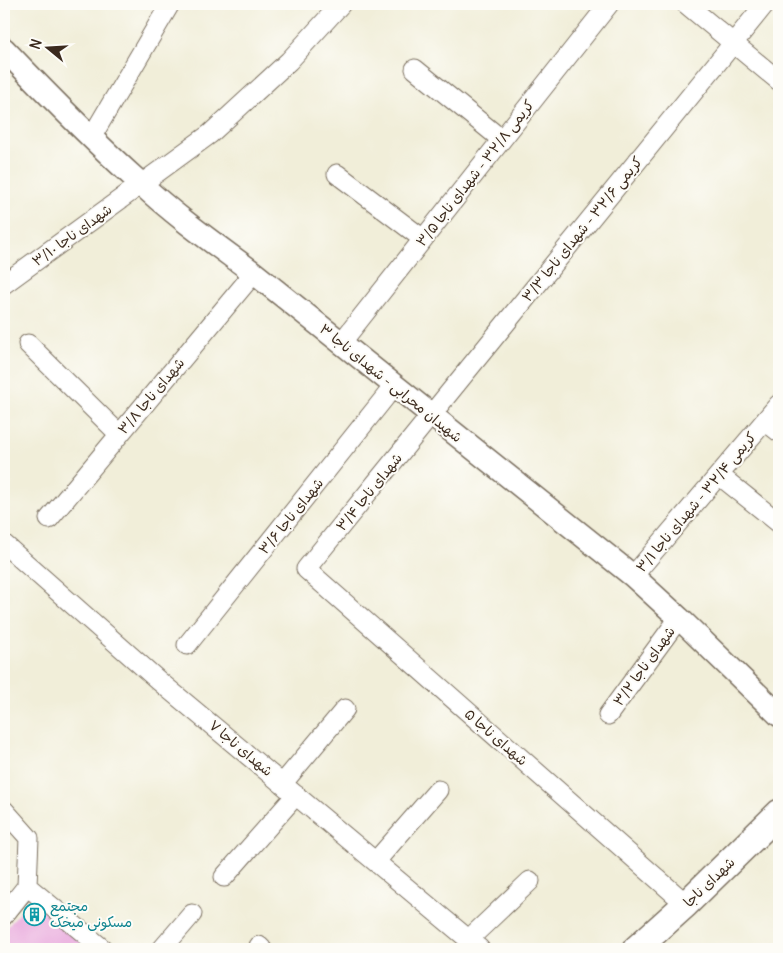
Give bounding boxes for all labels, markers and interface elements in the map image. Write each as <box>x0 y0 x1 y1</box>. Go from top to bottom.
north arrow <box>22 22 72 72</box>
text: N <box>26 37 46 51</box>
street label: کریمی ۳۲/۸ - شهدای ناجا ۳/۵ <box>412 96 538 250</box>
street label: کریمی ۳۲/۶ - شهدای ناجا ۳/۳ <box>518 153 646 305</box>
street label: شهدای ناجا ۳/۱۰ <box>29 200 115 270</box>
street label: شهیدان محرابی - شهدای ناجا ۳ <box>316 320 466 446</box>
street label: شهدای ناجا ۳/۸ <box>114 354 188 438</box>
street label: کریمی ۳۲/۴ - شهدای ناجا ۳/۱ <box>632 428 760 576</box>
street label: شهدای ناجا ۳/۴ <box>332 449 406 535</box>
street label: شهدای ناجا ۳/۶ <box>255 474 327 558</box>
street label: شهدای ناجا ۳/۲ <box>609 623 679 709</box>
street label: شهدای ناجا ۵ <box>461 705 531 769</box>
street label: شهدای ناجا ۷ <box>205 716 277 780</box>
street label: شهدای ناجا <box>679 853 739 911</box>
place label: مجتمع مسکونی میخک <box>50 897 132 931</box>
building icon: مجتمع مسکونی میخک <box>22 902 46 926</box>

